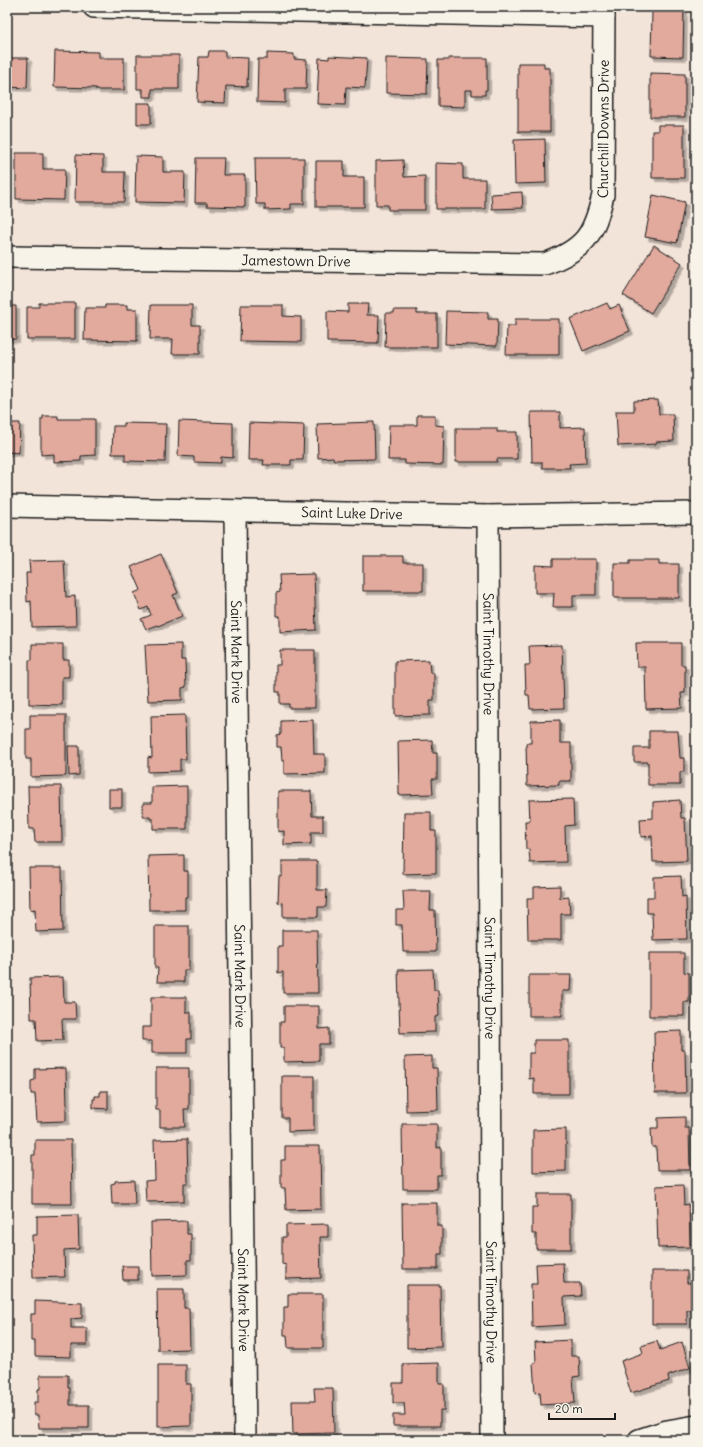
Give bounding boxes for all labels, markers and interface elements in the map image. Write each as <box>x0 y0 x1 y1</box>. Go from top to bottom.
street label: Churchill Downs Drive <box>594 59 613 198</box>
street label: Jamestown Drive <box>241 251 351 270</box>
street label: Saint Luke Drive <box>301 503 403 523</box>
street label: Saint Timothy Drive <box>479 593 498 715</box>
street label: Saint Mark Drive <box>227 600 246 704</box>
street label: Saint Timothy Drive <box>481 917 499 1039</box>
street label: Saint Mark Drive <box>230 924 250 1028</box>
street label: Saint Timothy Drive <box>482 1241 501 1363</box>
street label: Saint Mark Drive <box>234 1248 253 1352</box>
scale bar <box>549 1395 615 1421</box>
text: 20 m <box>555 1401 583 1416</box>

